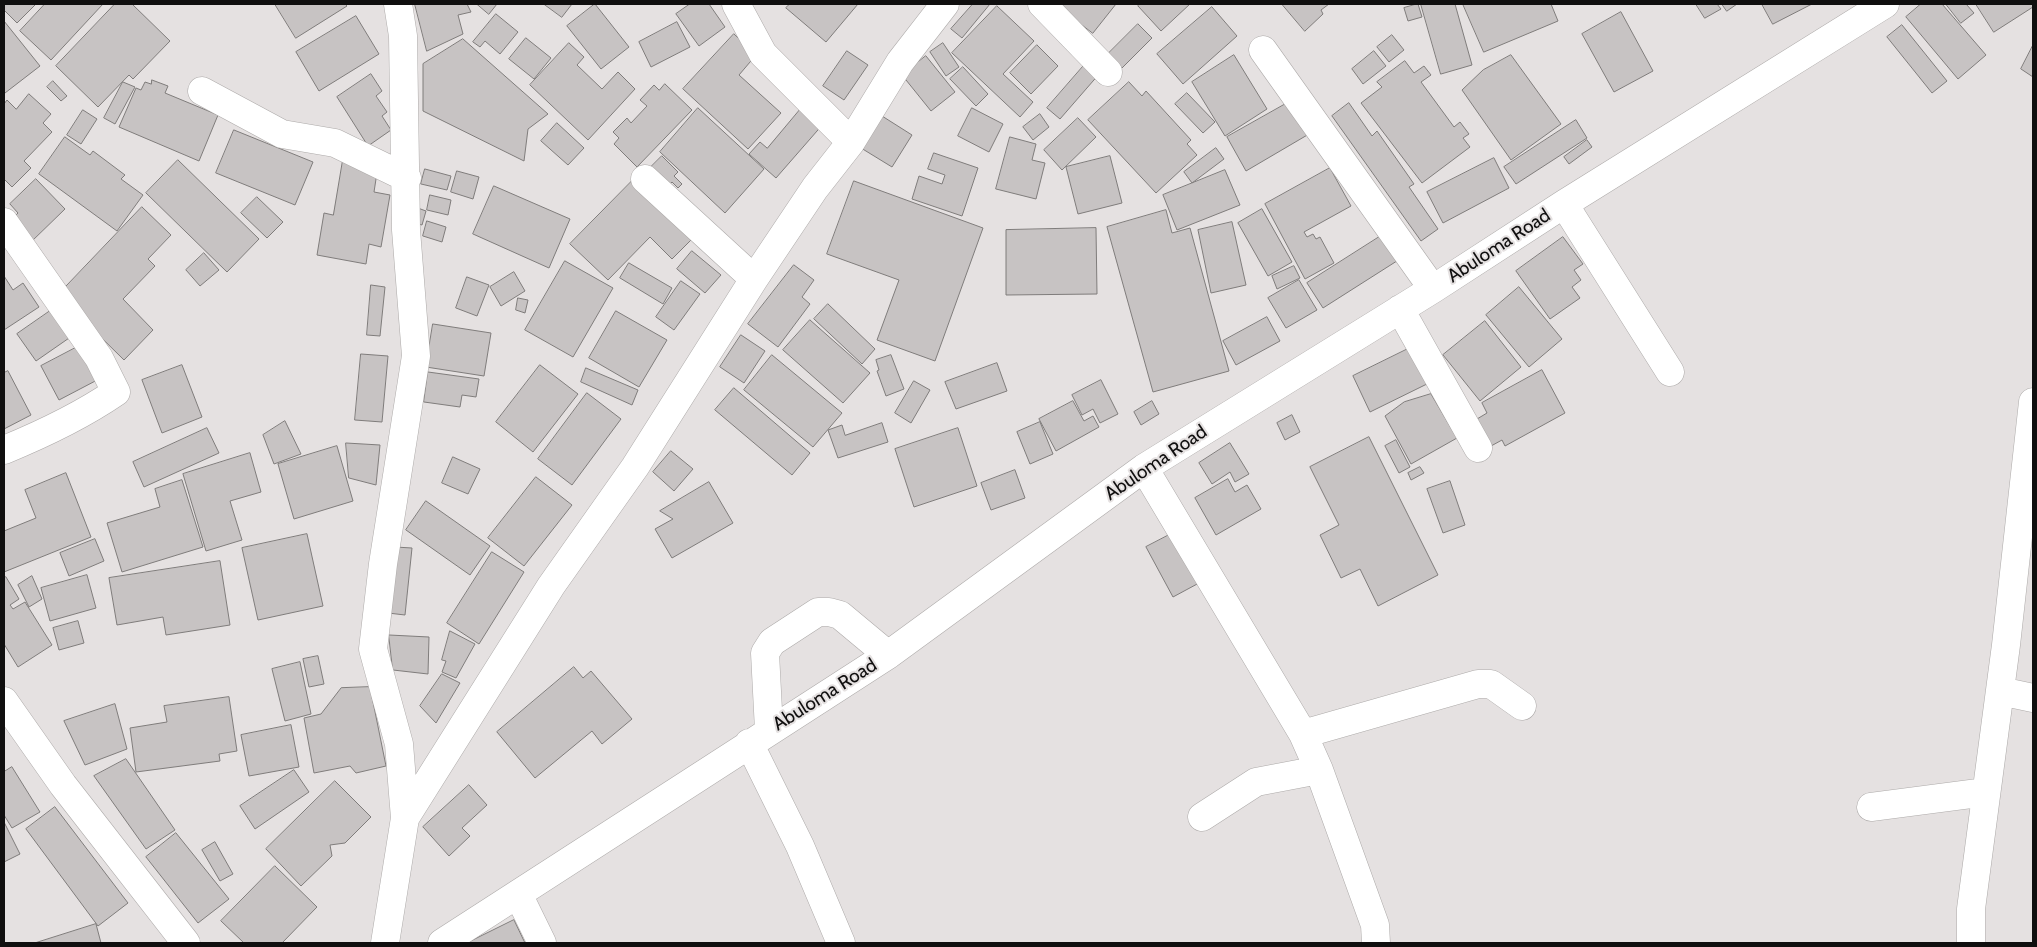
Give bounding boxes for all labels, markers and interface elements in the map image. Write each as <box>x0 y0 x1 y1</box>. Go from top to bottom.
street label: Abuloma Road <box>1443 204 1555 288</box>
street label: Abuloma Road <box>1101 420 1211 506</box>
street label: Abuloma Road <box>769 654 881 736</box>

